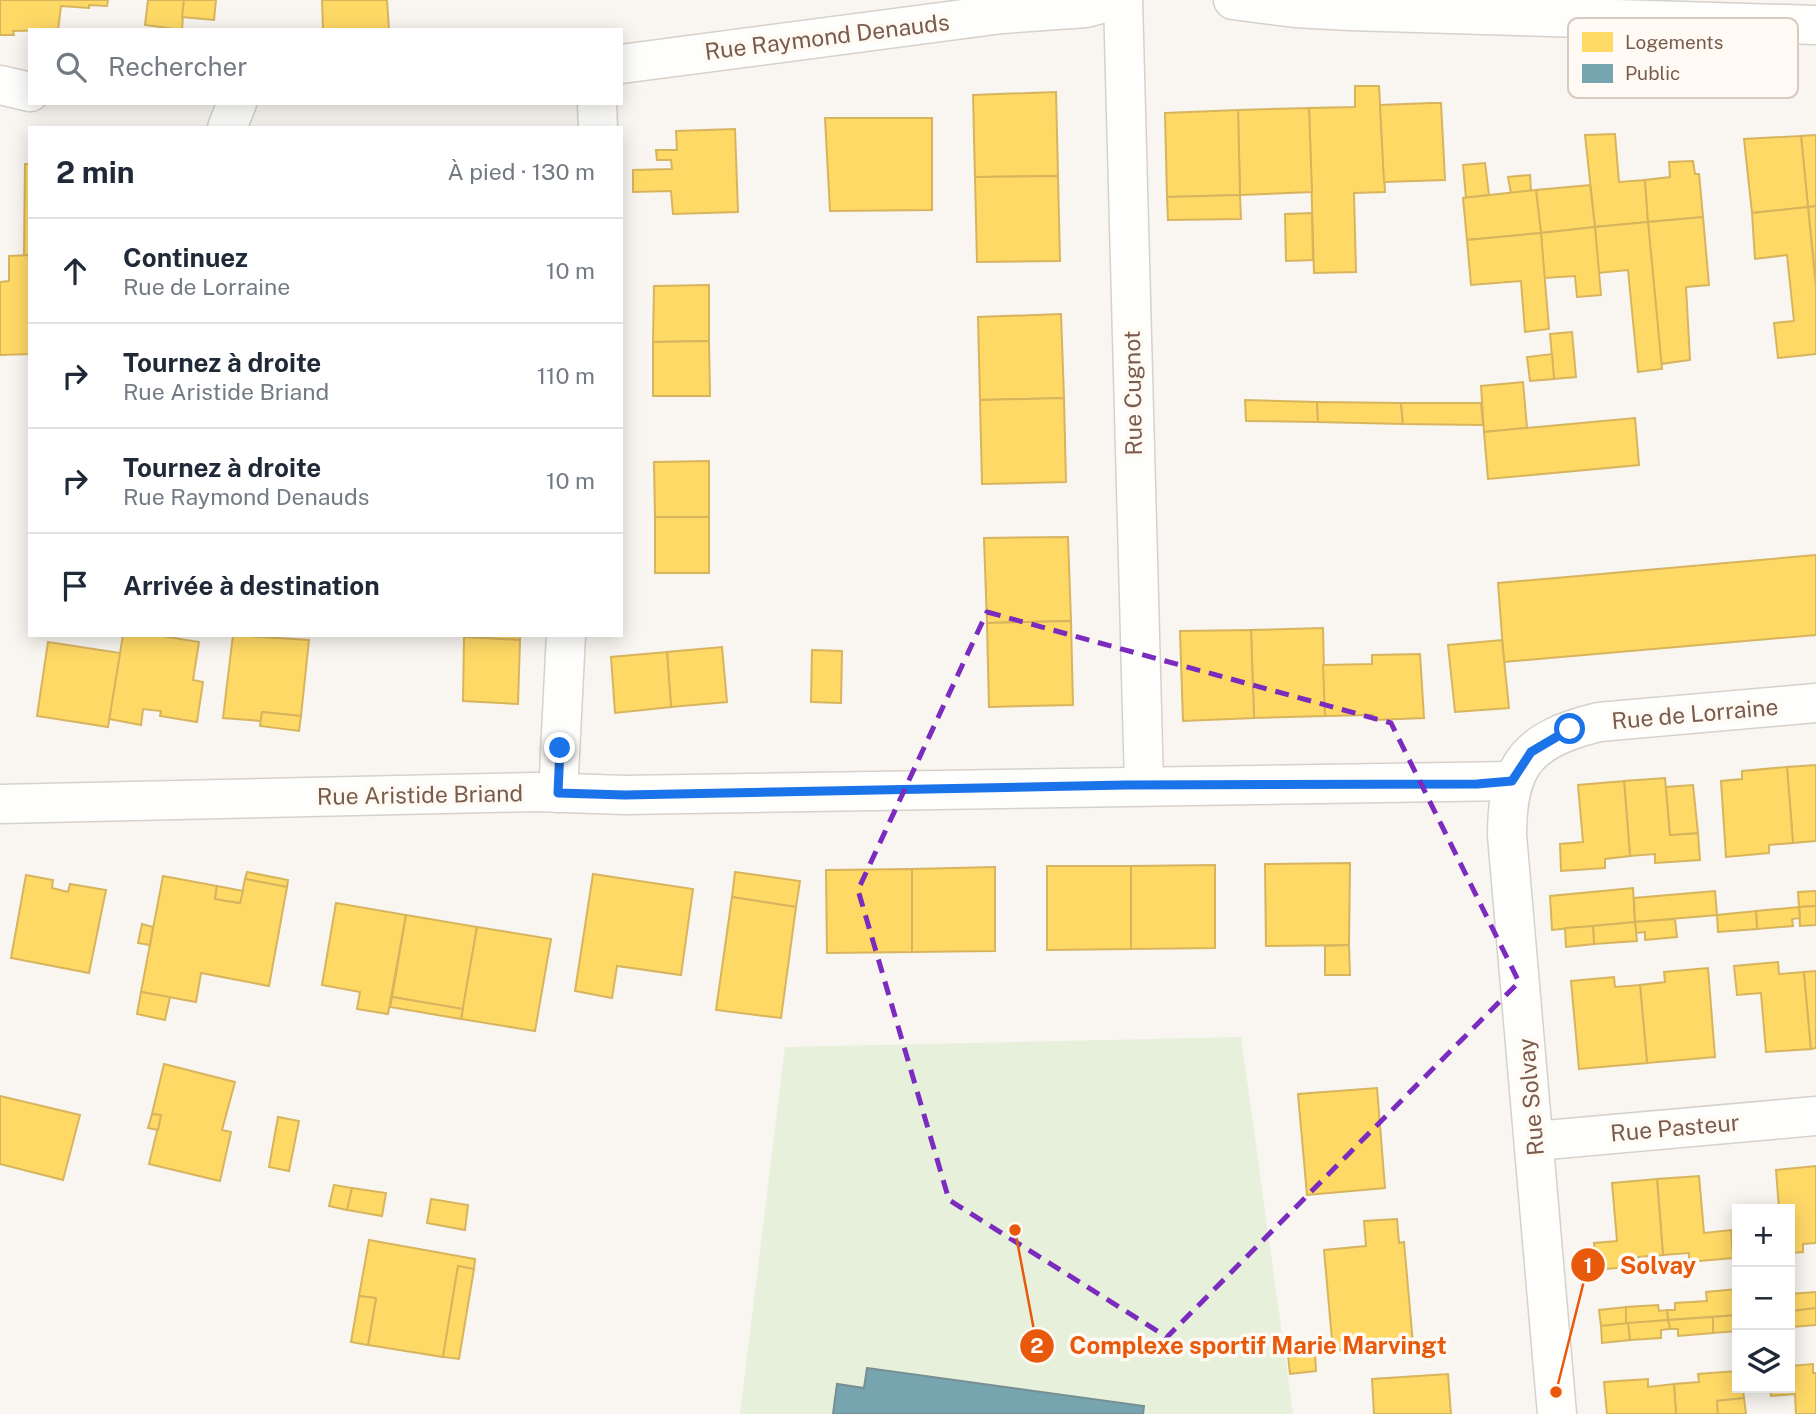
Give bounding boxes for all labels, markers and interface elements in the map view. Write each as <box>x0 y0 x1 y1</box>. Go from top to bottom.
street label: Rue Raymond Denauds <box>703 8 951 65</box>
legend <box>1568 18 1798 98</box>
search box <box>28 28 623 105</box>
text: Logements <box>1625 31 1723 53</box>
icon: search <box>52 48 90 86</box>
text: Rechercher <box>108 51 247 82</box>
text: Public <box>1625 62 1680 84</box>
text: 2 min <box>56 154 135 190</box>
text: À pied · 130 m <box>447 158 595 185</box>
text: Continuez <box>123 242 248 273</box>
icon: ahead <box>56 252 94 290</box>
text: 10 m <box>546 257 595 284</box>
text: Rue de Lorraine <box>123 273 290 300</box>
street label: Rue Cugnot <box>1118 330 1147 456</box>
text: Tournez à droite <box>123 347 321 378</box>
icon: right <box>56 357 94 395</box>
text: 110 m <box>537 362 595 389</box>
text: Rue Aristide Briand <box>123 378 329 405</box>
text: Tournez à droite <box>123 452 321 483</box>
icon: right <box>56 462 94 500</box>
text: 10 m <box>546 467 595 494</box>
text: Rue Raymond Denauds <box>123 483 369 510</box>
icon: arrive <box>56 567 94 605</box>
text: Arrivée à destination <box>123 570 380 601</box>
street label: Rue de Lorraine <box>1610 693 1779 734</box>
route start <box>1554 713 1585 744</box>
route end <box>544 732 575 763</box>
street label: Rue Aristide Briand <box>317 779 523 810</box>
street label: Rue Solvay <box>1512 1037 1549 1157</box>
street label: Rue Pasteur <box>1609 1108 1741 1147</box>
map controls <box>1732 1204 1795 1393</box>
button: + <box>1732 1204 1795 1267</box>
callout: Solvay <box>1571 1243 1710 1288</box>
text: Solvay <box>1620 1251 1697 1279</box>
text: 1 <box>1584 1253 1593 1278</box>
button: − <box>1732 1267 1795 1330</box>
callout: Complexe sportif Marie Marvingt <box>1020 1323 1461 1368</box>
button: layers <box>1732 1330 1795 1393</box>
text: Complexe sportif Marie Marvingt <box>1069 1331 1447 1359</box>
text: 2 <box>1030 1333 1044 1358</box>

